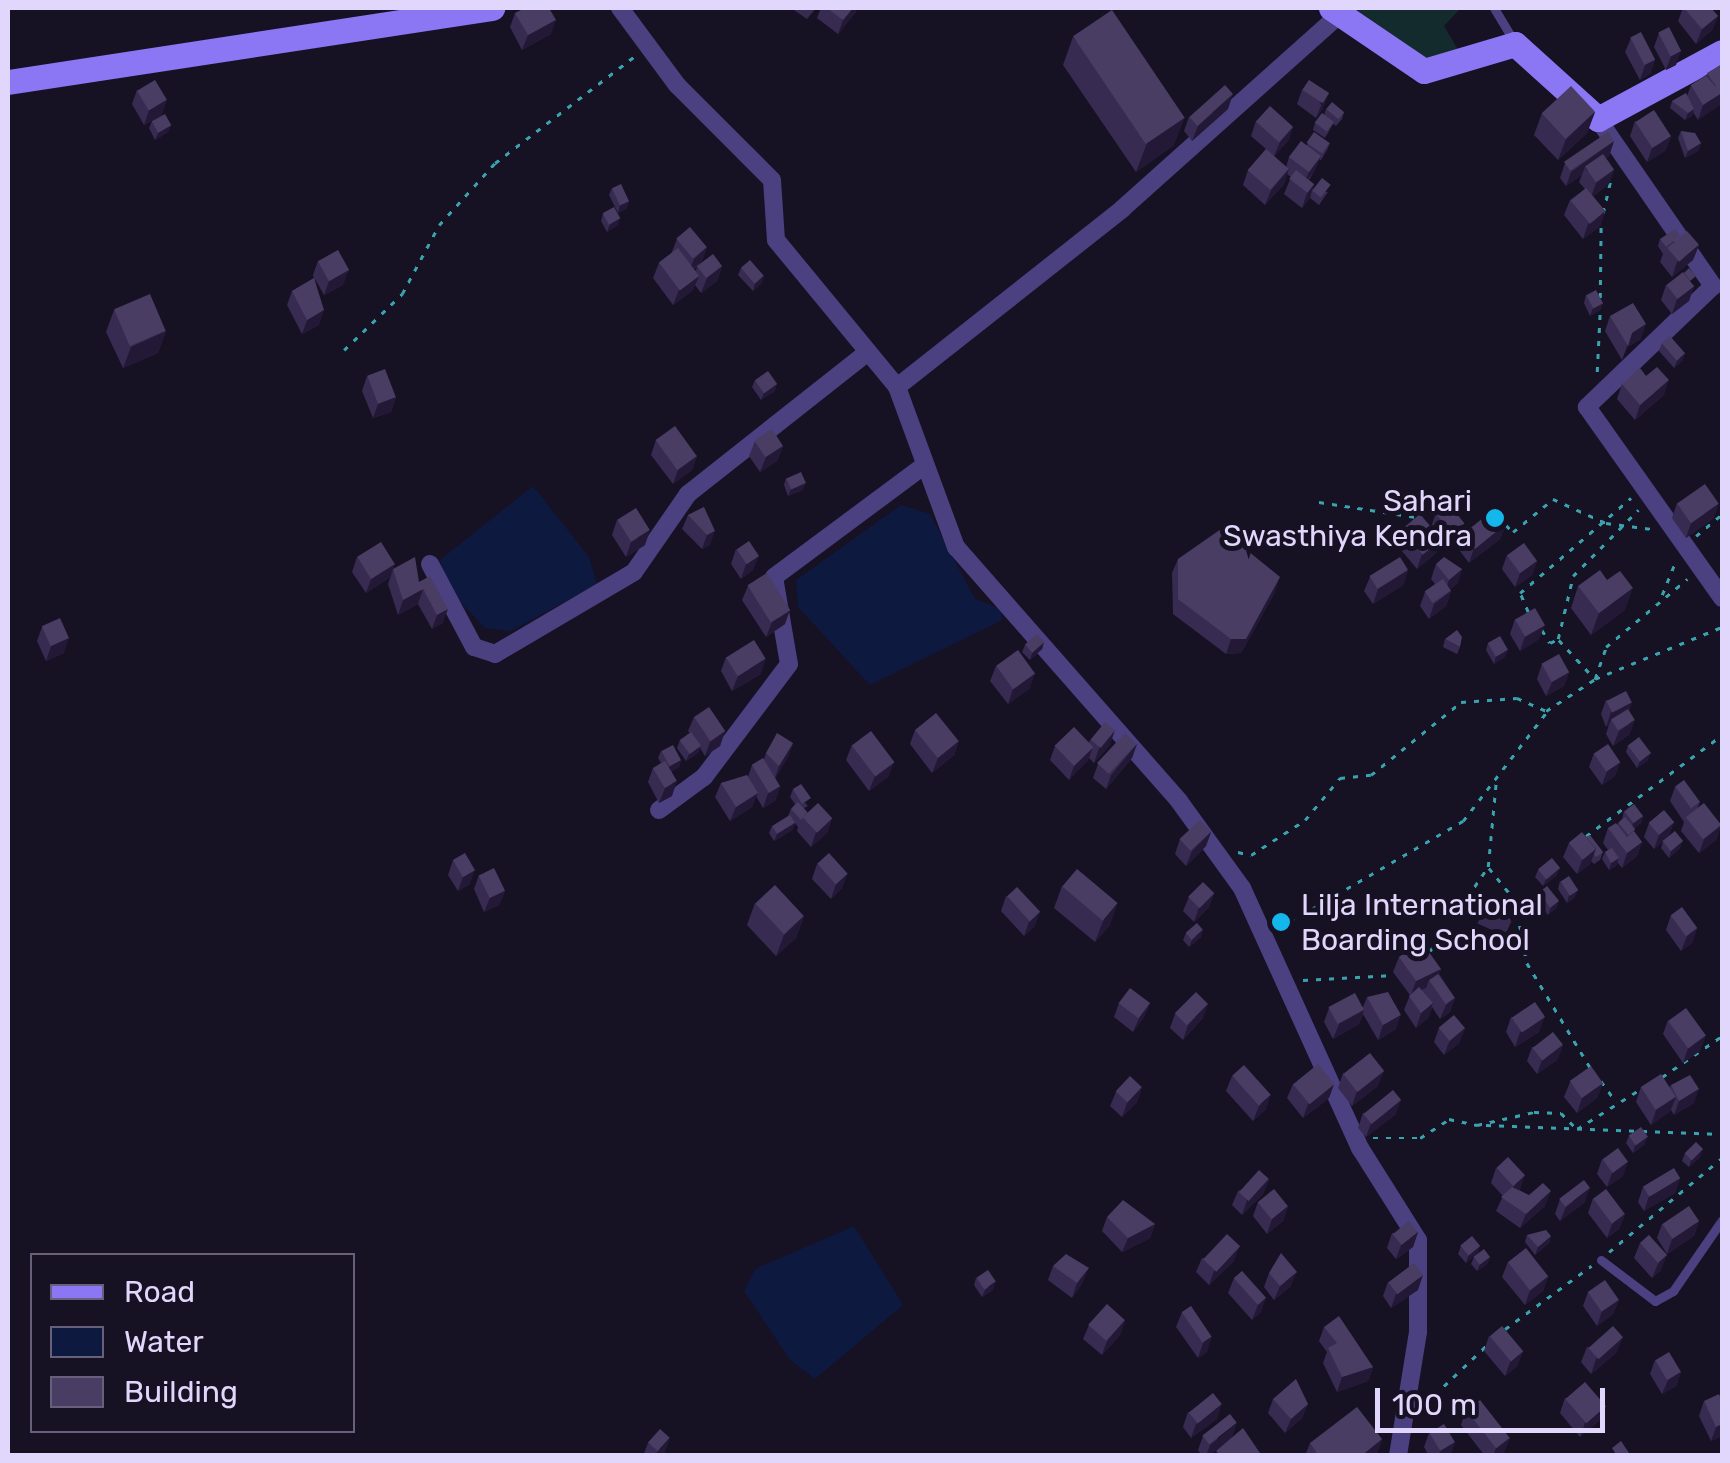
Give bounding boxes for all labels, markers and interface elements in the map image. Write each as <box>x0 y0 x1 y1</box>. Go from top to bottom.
place label: Sahari Swasthiya Kendra <box>1223 483 1472 554</box>
marker: Sahari Swasthiya Kendra <box>1482 505 1508 531</box>
place label: Lilja International Boarding School <box>1301 887 1543 958</box>
marker: Lilja International Boarding School <box>1270 911 1292 933</box>
legend <box>30 1253 355 1433</box>
text: Road <box>124 1274 195 1310</box>
text: Water <box>124 1324 204 1360</box>
scale bar <box>1380 1368 1610 1430</box>
text: Building <box>124 1374 238 1410</box>
text: 100 m <box>1392 1387 1477 1423</box>

